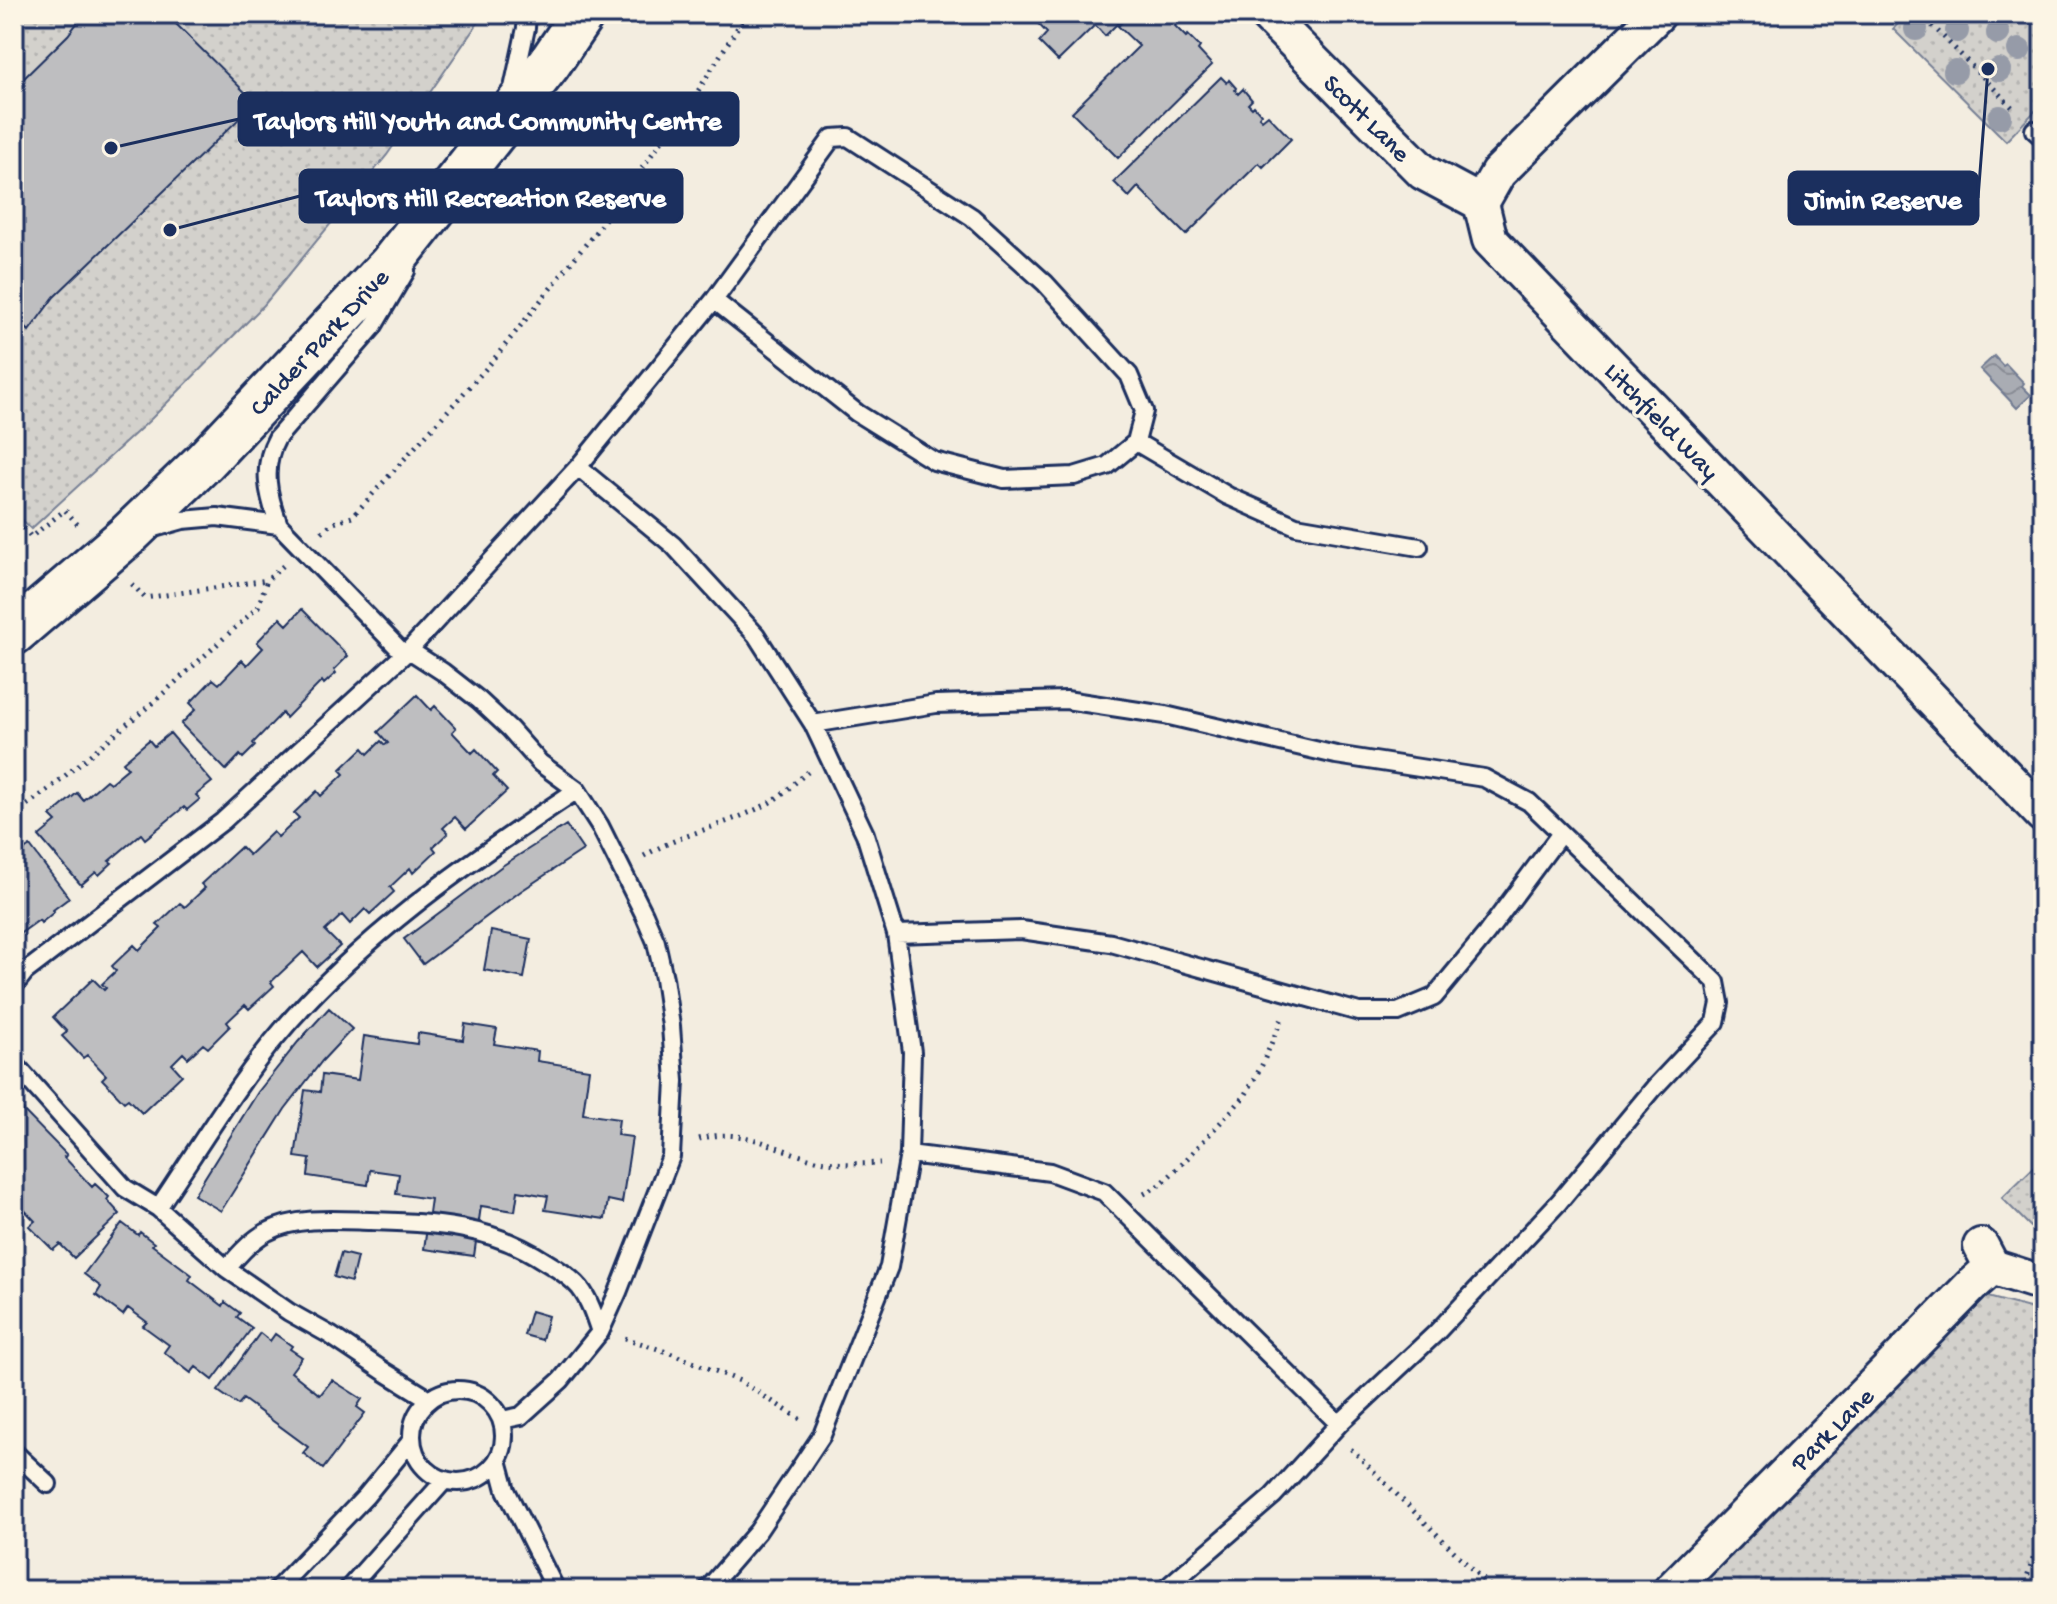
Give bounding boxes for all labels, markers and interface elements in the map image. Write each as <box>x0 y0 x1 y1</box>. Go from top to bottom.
street label: Scott Lane <box>1314 70 1416 171</box>
callout: Taylors Hill Youth and Community Centre <box>239 93 738 145</box>
text: Taylors Hill Youth and Community Centre <box>253 107 723 140</box>
callout: Taylors Hill Recreation Reserve <box>300 170 682 222</box>
callout: Jimin Reserve <box>1789 172 1978 224</box>
text: Taylors Hill Recreation Reserve <box>314 184 667 217</box>
text: Jimin Reserve <box>1803 186 1963 219</box>
street label: Calder Park Drive <box>245 263 398 424</box>
street label: Litchfield Way <box>1596 358 1724 489</box>
street label: Park Lane <box>1785 1383 1883 1480</box>

